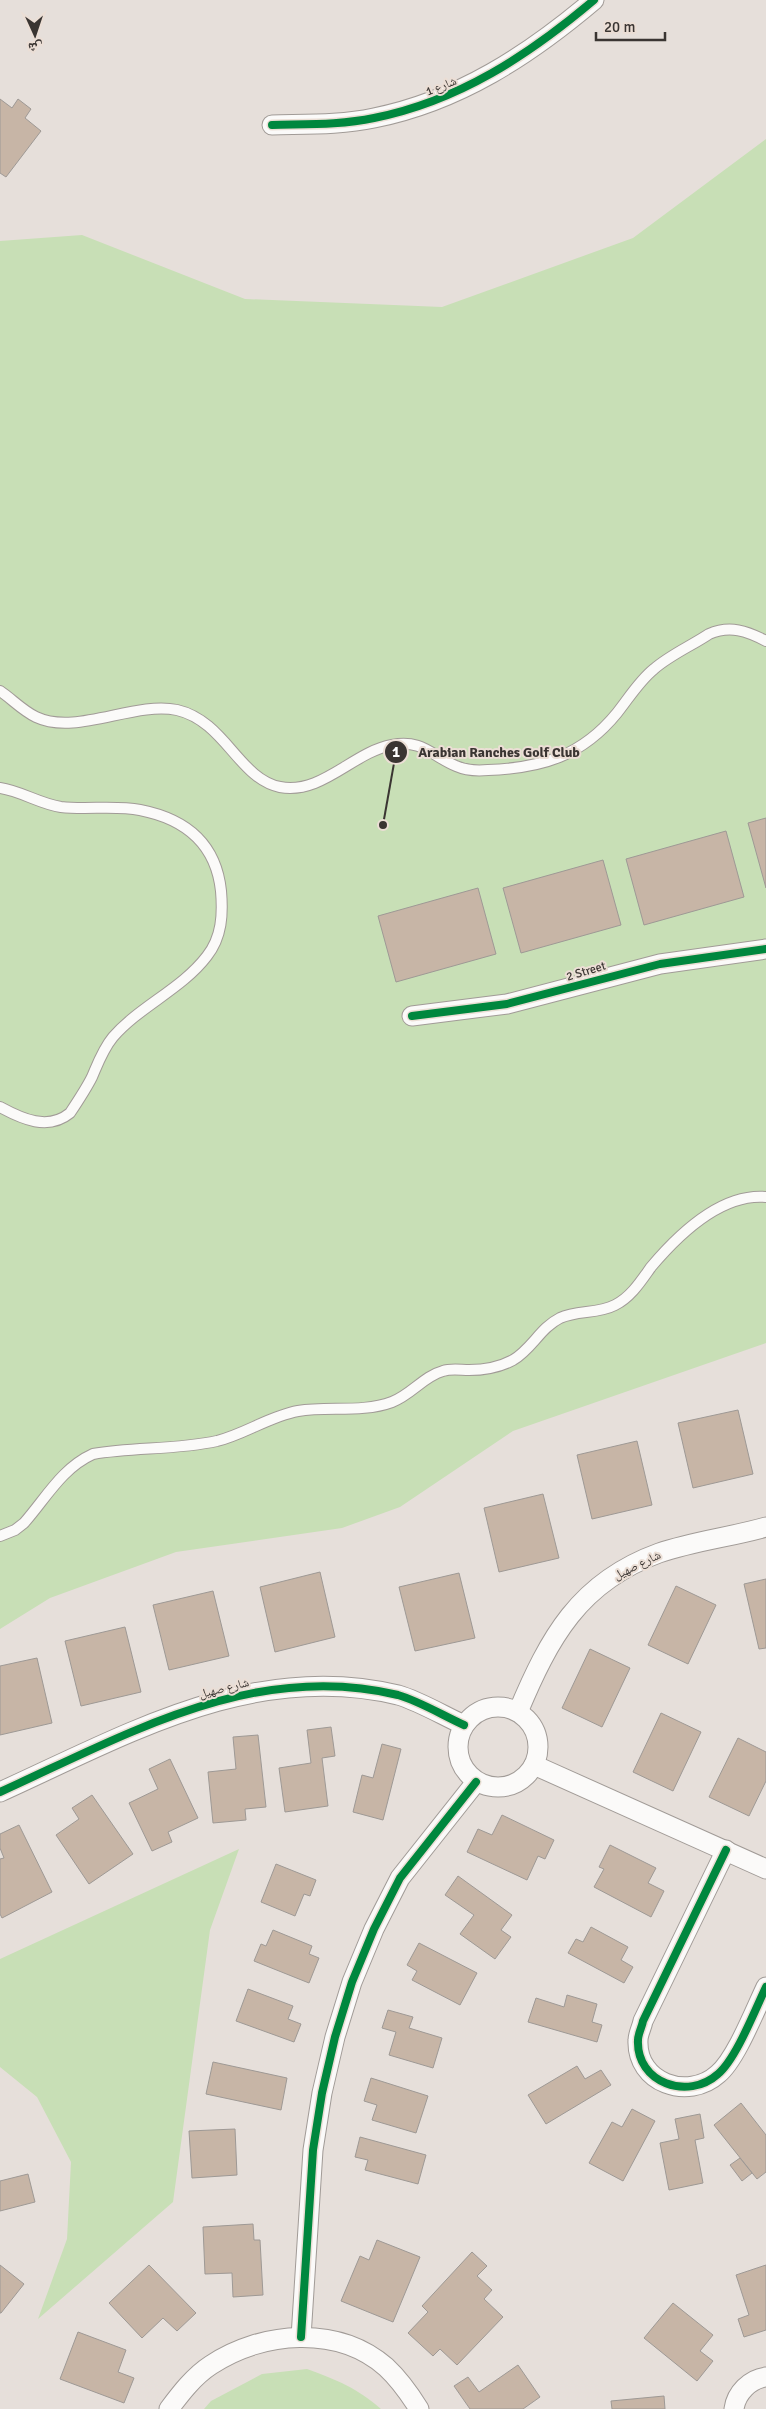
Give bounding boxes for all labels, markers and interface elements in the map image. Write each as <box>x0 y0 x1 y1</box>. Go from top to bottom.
north arrow <box>10 10 60 60</box>
scale bar <box>596 10 665 42</box>
text: 20 m <box>604 18 635 36</box>
text: ش <box>28 39 44 56</box>
street label: شارع 1 <box>424 73 459 99</box>
callout: Arabian Ranches Golf Club <box>383 737 590 766</box>
text: 1 <box>392 743 400 761</box>
text: Arabian Ranches Golf Club <box>418 744 580 761</box>
street label: 2 Street <box>565 958 608 985</box>
street label: شارع صهيل <box>611 1548 663 1583</box>
street label: شارع صهيل <box>198 1675 251 1702</box>

